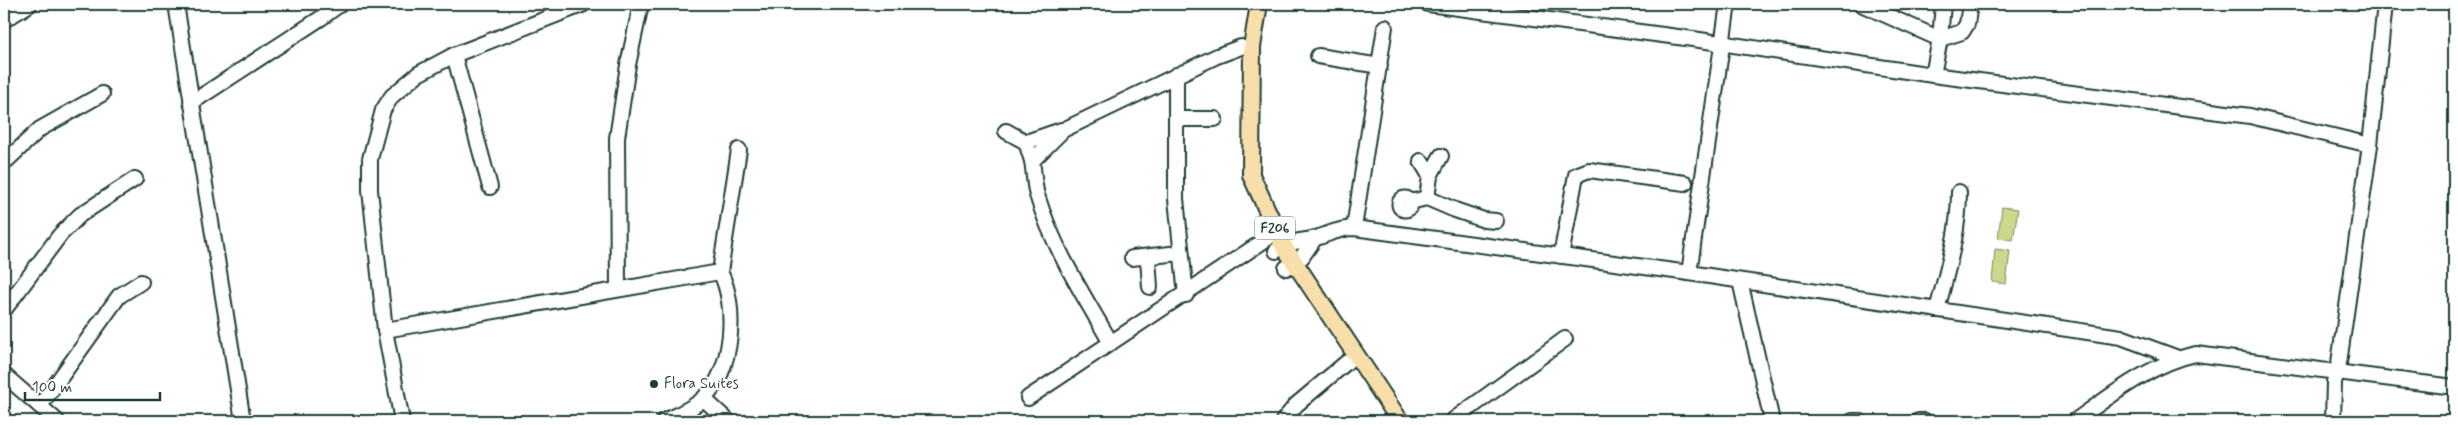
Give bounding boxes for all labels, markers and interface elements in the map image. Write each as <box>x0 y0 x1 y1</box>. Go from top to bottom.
road number: F206 <box>1255 217 1295 240</box>
scale bar <box>25 370 160 402</box>
place label: Flora Suites <box>664 374 739 394</box>
text: 100 m <box>32 378 72 398</box>
marker: Flora Suites <box>648 378 660 390</box>

